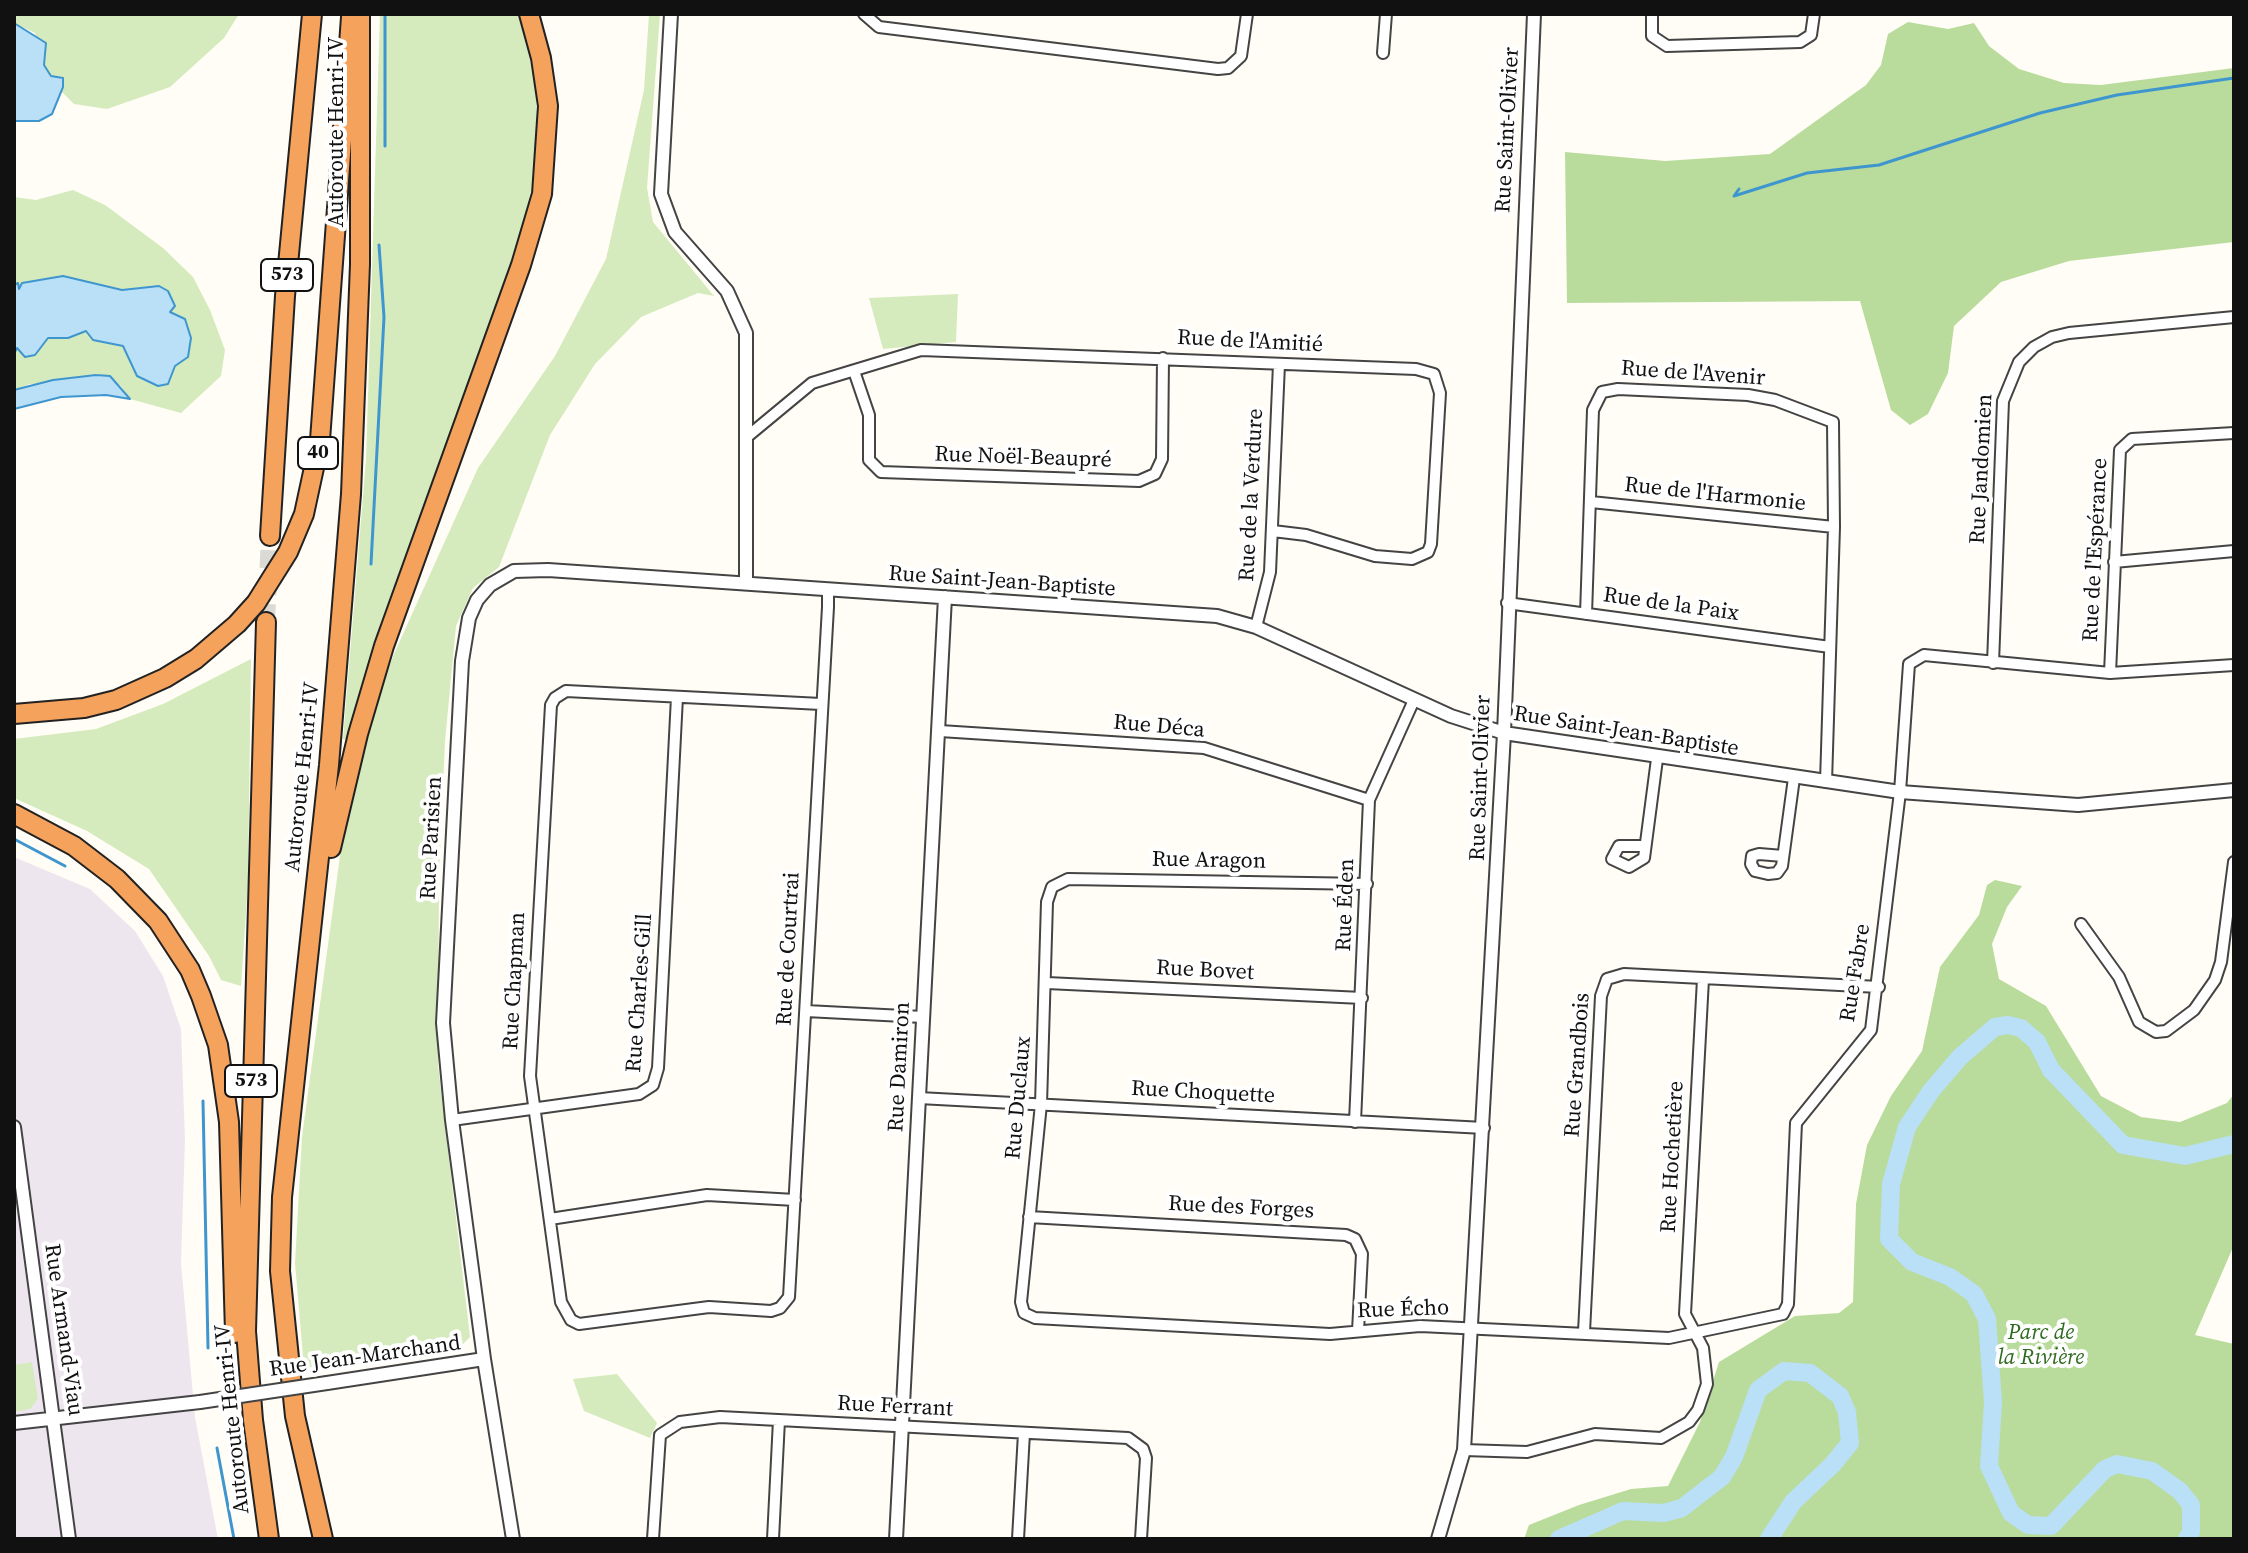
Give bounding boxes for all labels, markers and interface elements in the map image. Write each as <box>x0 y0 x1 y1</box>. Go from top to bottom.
street label: Autoroute Henri-IV <box>324 37 350 227</box>
street label: Rue Saint-Olivier <box>1490 46 1526 214</box>
road number: 573 <box>261 259 313 291</box>
street label: Rue de l'Amitié <box>1176 325 1324 359</box>
street label: Rue de l'Avenir <box>1620 356 1766 392</box>
street label: Rue Jandomien <box>1965 393 1999 545</box>
street label: Rue de la Verdure <box>1234 408 1270 582</box>
road number: 40 <box>298 437 338 469</box>
street label: Rue Noël-Beaupré <box>934 442 1112 474</box>
street label: Rue de l'Espérance <box>2078 457 2114 643</box>
street label: Rue de l'Harmonie <box>1623 472 1807 518</box>
street label: Rue Saint-Jean-Baptiste <box>887 561 1117 603</box>
street label: Rue de la Paix <box>1601 582 1741 628</box>
street label: Autoroute Henri-IV <box>280 681 326 873</box>
street label: Rue Saint-Olivier <box>1465 695 1497 861</box>
street label: Rue Saint-Jean-Baptiste <box>1511 701 1741 763</box>
street label: Rue Déca <box>1112 710 1206 744</box>
street label: Rue Parisien <box>416 776 448 900</box>
street label: Rue Aragon <box>1152 847 1266 875</box>
street label: Rue Éden <box>1331 858 1361 952</box>
street label: Rue de Courtrai <box>772 871 806 1027</box>
street label: Rue Chapman <box>498 911 532 1051</box>
street label: Rue Charles-Gill <box>621 913 659 1073</box>
street label: Rue Fabre <box>1835 922 1877 1024</box>
street label: Rue Bovet <box>1155 955 1255 987</box>
street label: Rue Grandbois <box>1560 992 1596 1138</box>
street label: Rue Damiron <box>883 1001 917 1133</box>
street label: Rue Duclaux <box>1000 1035 1038 1161</box>
road number: 573 <box>225 1065 277 1097</box>
street label: Rue Choquette <box>1130 1076 1276 1110</box>
street label: Rue Hochetière <box>1656 1080 1690 1234</box>
street label: Rue des Forges <box>1167 1191 1315 1225</box>
street label: Rue Armand-Viau <box>38 1242 88 1418</box>
street label: Rue Écho <box>1357 1295 1449 1325</box>
park label: Parc de la Rivière <box>1998 1320 2084 1372</box>
street label: Autoroute Henri-IV <box>210 1323 256 1515</box>
street label: Rue Jean-Marchand <box>268 1330 462 1384</box>
street label: Rue Ferrant <box>836 1391 954 1423</box>

